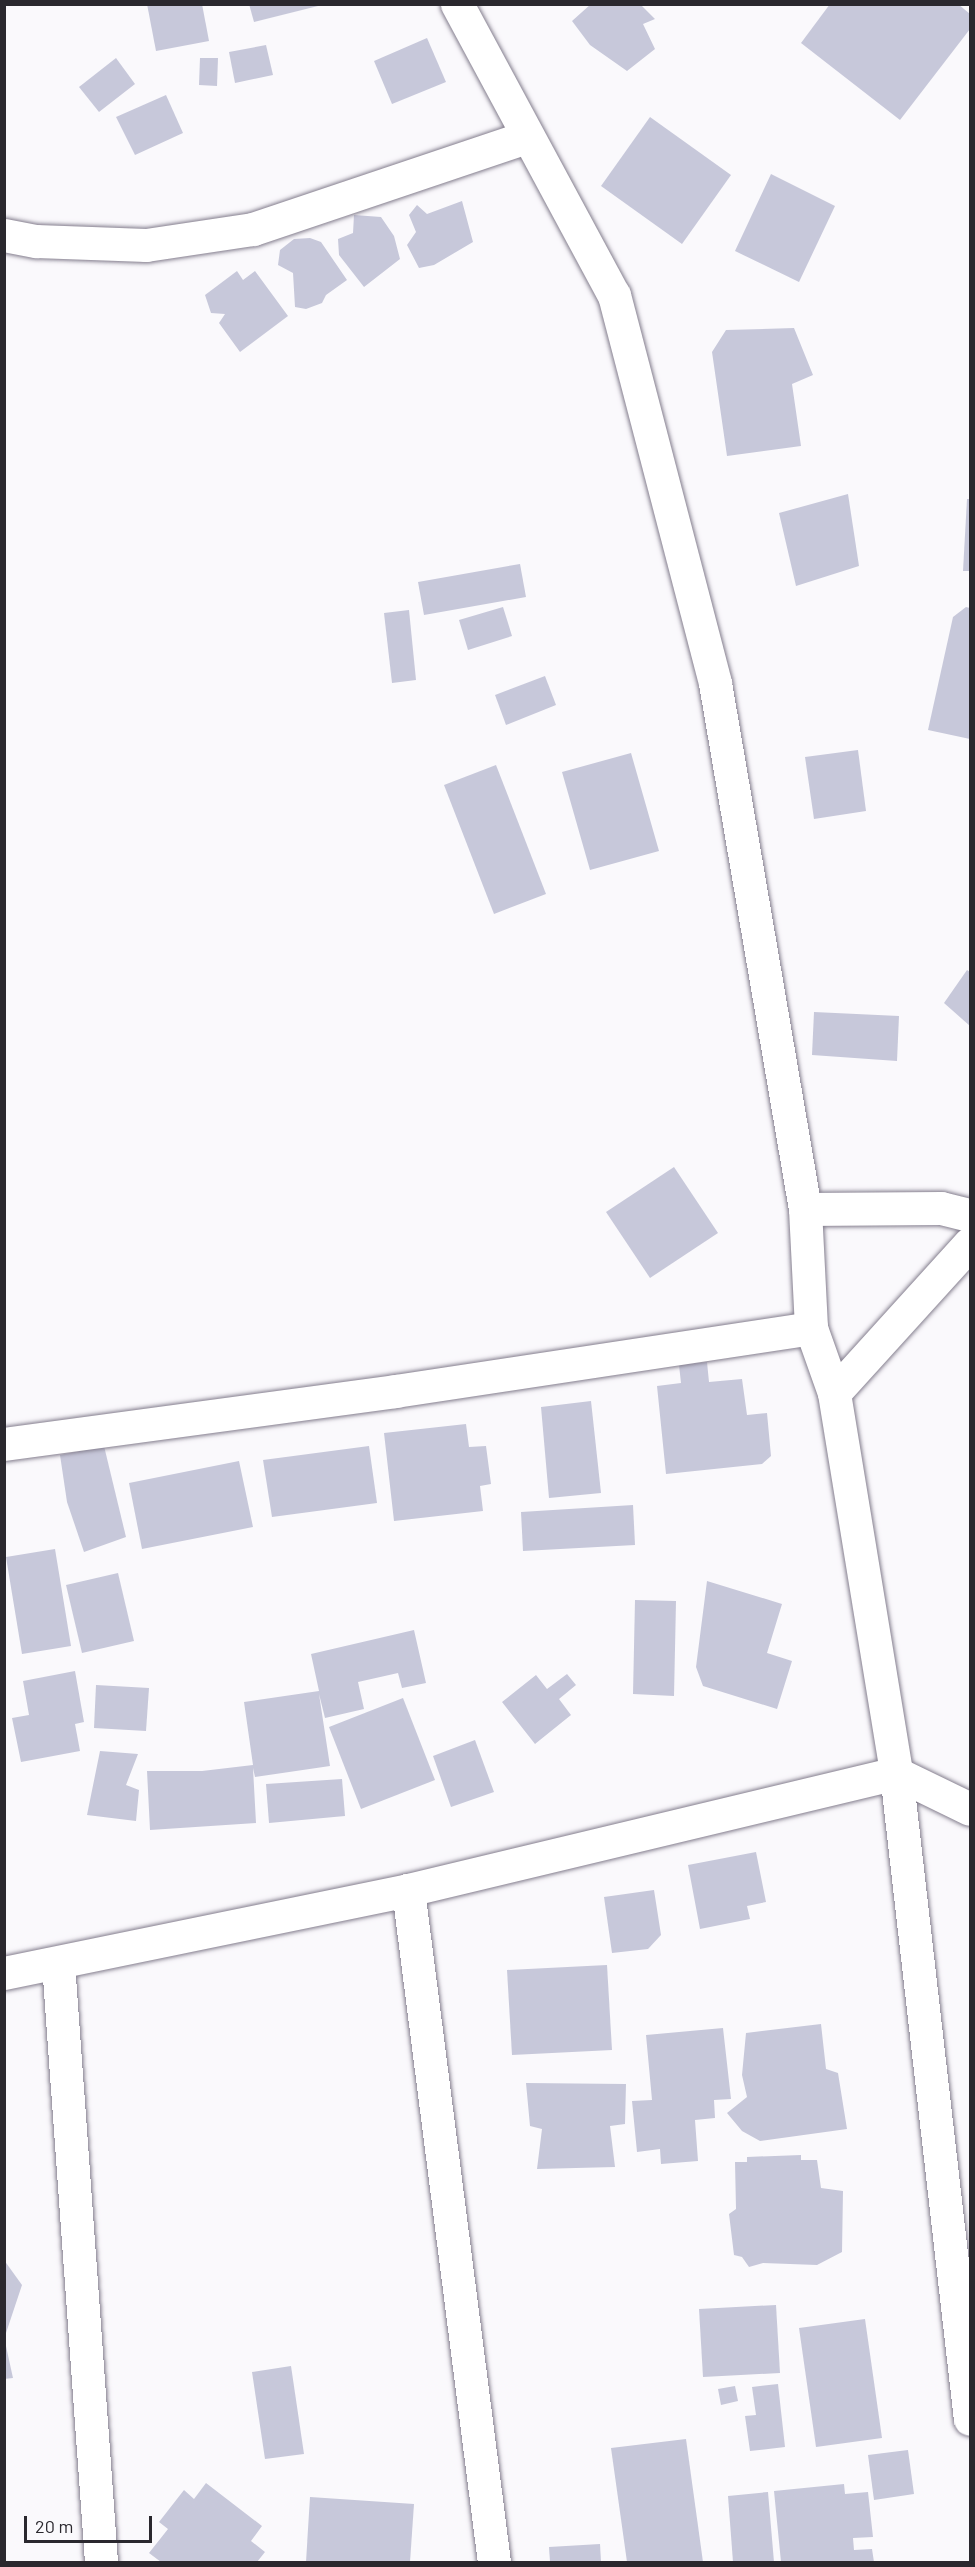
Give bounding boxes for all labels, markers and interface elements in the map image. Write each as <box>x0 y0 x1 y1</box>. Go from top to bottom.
scale bar <box>27 2504 154 2542</box>
text: 20 m <box>35 2515 73 2537</box>

